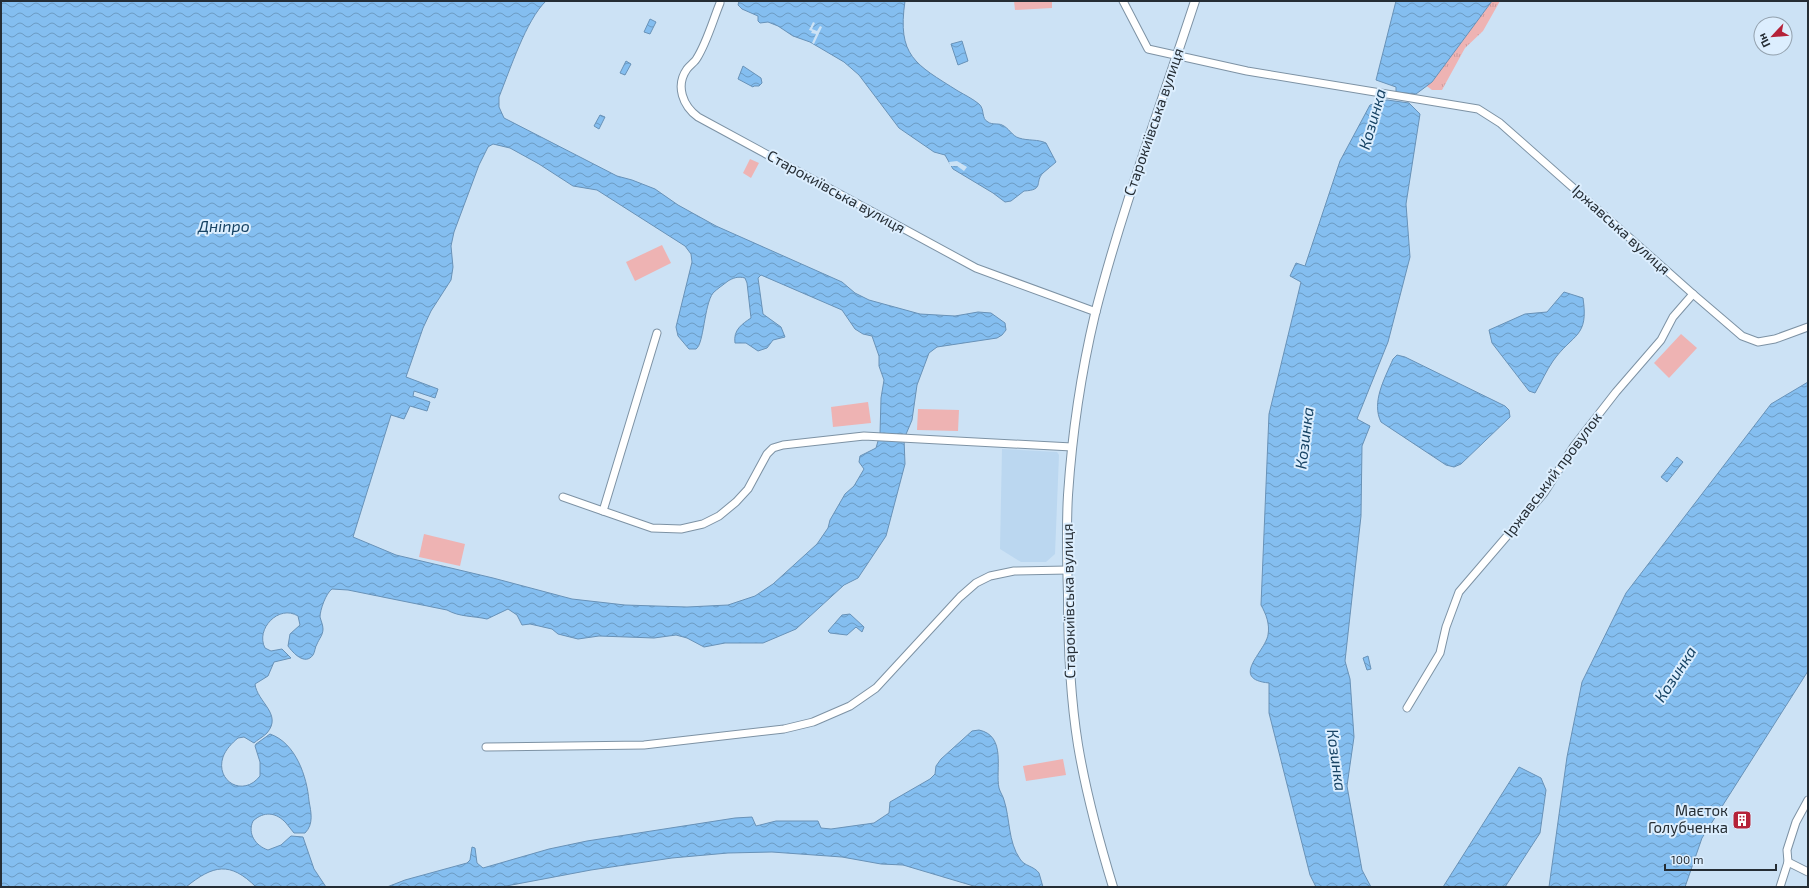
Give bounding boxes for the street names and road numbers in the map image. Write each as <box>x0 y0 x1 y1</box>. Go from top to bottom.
street label: Старокиївська вулиця <box>1119 45 1188 198</box>
street label: Старокиївська вулиця <box>764 146 909 237</box>
street label: Іржавська вулиця <box>1568 180 1674 279</box>
street label: Іржавський провулок <box>1499 408 1606 541</box>
street label: Старокиївська вулиця <box>1058 523 1079 679</box>

